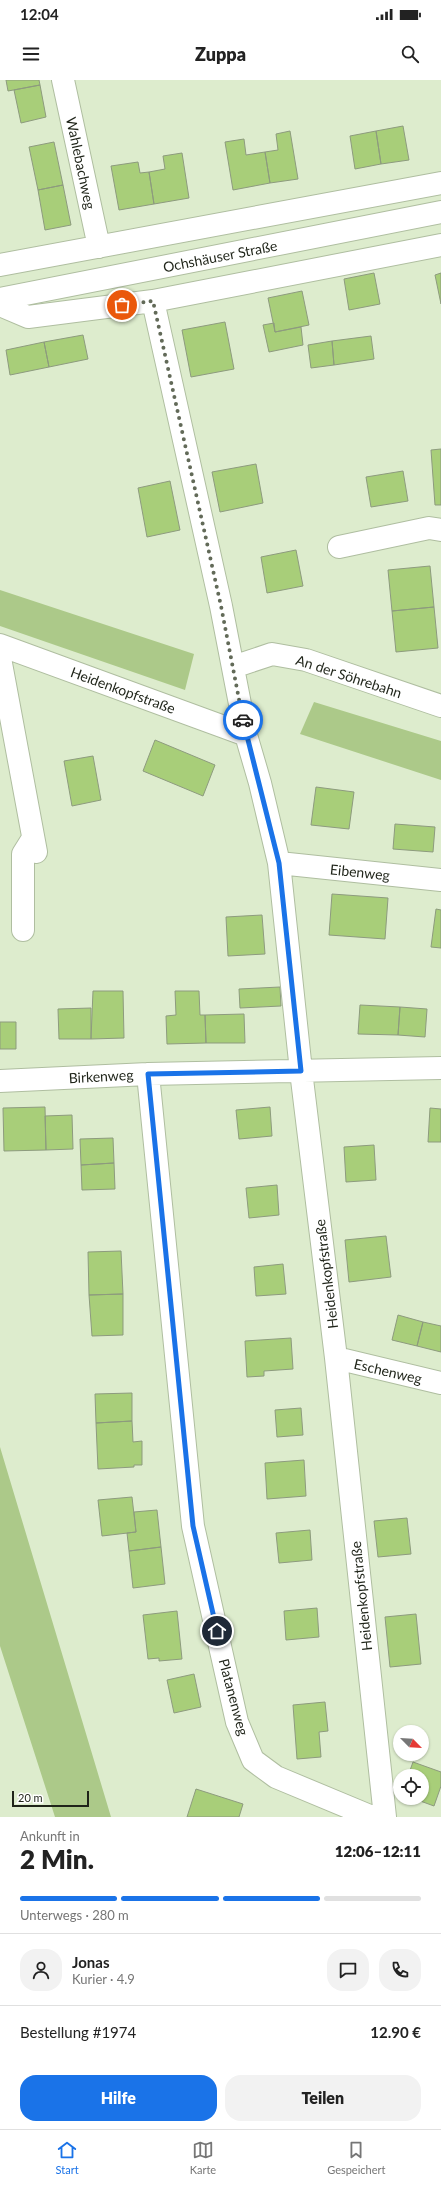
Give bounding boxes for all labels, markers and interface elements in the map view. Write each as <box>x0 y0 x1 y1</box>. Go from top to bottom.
text: 12:04 <box>20 5 59 23</box>
icon: menu <box>20 43 42 65</box>
text: Zuppa <box>195 43 246 65</box>
icon: search <box>399 43 421 65</box>
street label: Wahlebachweg <box>63 115 99 211</box>
street label: Ochshäuser Straße <box>162 237 278 275</box>
pin <box>105 288 139 322</box>
icon: bag <box>111 294 133 316</box>
street label: An der Söhrebahn <box>294 651 404 701</box>
street label: Heidenkopfstraße <box>68 663 178 717</box>
courier <box>223 700 263 740</box>
icon: car <box>232 709 254 731</box>
street label: Eibenweg <box>329 860 391 884</box>
street label: Birkenweg <box>68 1066 134 1086</box>
street label: Heidenkopfstraße <box>311 1218 341 1330</box>
street label: Eschenweg <box>352 1355 424 1387</box>
street label: Heidenkopfstraße <box>347 1540 375 1652</box>
pin <box>200 1614 234 1648</box>
icon: home <box>206 1620 228 1642</box>
street label: Platanenweg <box>216 1657 252 1737</box>
north arrow <box>393 1725 429 1761</box>
map controls <box>393 1725 429 1805</box>
button: locate <box>393 1769 429 1805</box>
scale bar <box>12 1789 89 1808</box>
text: 20 m <box>18 1791 43 1804</box>
text: Ankunft in <box>20 1828 80 1844</box>
text: 12:06–12:11 <box>335 1842 421 1860</box>
text: 2 Min. <box>20 1843 94 1875</box>
text: Unterwegs · 280 m <box>20 1907 129 1923</box>
button: person <box>20 1949 62 1991</box>
button: chat <box>327 1949 369 1991</box>
button: phone <box>379 1949 421 1991</box>
text: Jonas <box>72 1953 109 1971</box>
text: Kurier · 4.9 <box>72 1971 135 1987</box>
text: Bestellung #1974 <box>20 2023 136 2041</box>
text: 12.90 € <box>370 2023 421 2041</box>
button: Hilfe <box>20 2075 217 2121</box>
button: Teilen <box>225 2075 421 2121</box>
tab: Start <box>56 2139 79 2176</box>
tab: Karte <box>190 2139 216 2176</box>
tab: Gespeichert <box>327 2139 385 2176</box>

